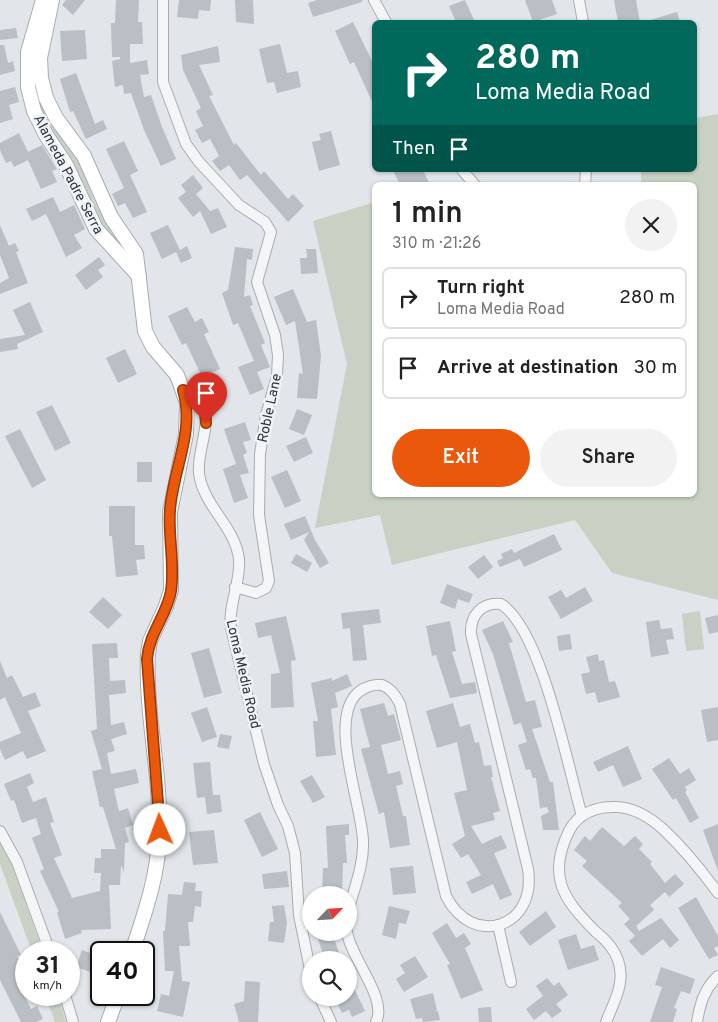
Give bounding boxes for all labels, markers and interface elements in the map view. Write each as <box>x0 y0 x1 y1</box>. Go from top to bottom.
text: 280 m <box>475 37 580 81</box>
icon: right <box>392 40 457 105</box>
text: Loma Media Road <box>475 80 651 107</box>
street label: Alameda Padre Serra <box>29 112 106 237</box>
icon: arrive <box>445 135 473 163</box>
text: Then <box>392 137 435 161</box>
text: 1 min <box>392 196 463 233</box>
button: close <box>625 199 677 251</box>
text: 310 m · 21:26 <box>392 234 481 254</box>
text: Turn right <box>437 276 525 300</box>
icon: right <box>394 284 422 312</box>
text: 280 m <box>619 286 675 310</box>
text: Loma Media Road <box>437 300 565 320</box>
icon: arrive <box>394 354 422 382</box>
text: Arrive at destination <box>437 356 618 380</box>
text: 30 m <box>633 356 677 380</box>
pin <box>185 372 227 423</box>
street label: Roble Lane <box>255 372 286 444</box>
icon: arrive <box>192 379 220 407</box>
button: Exit <box>392 429 530 487</box>
button: Share <box>540 429 677 487</box>
street label: Loma Media Road <box>222 618 263 731</box>
position arrow <box>133 803 185 855</box>
north arrow <box>302 886 358 941</box>
map controls <box>302 886 357 1006</box>
speed limit sign: 40 <box>90 941 155 1006</box>
text: 31 <box>35 951 60 983</box>
button: search <box>302 951 357 1006</box>
text: km/h <box>33 978 62 994</box>

